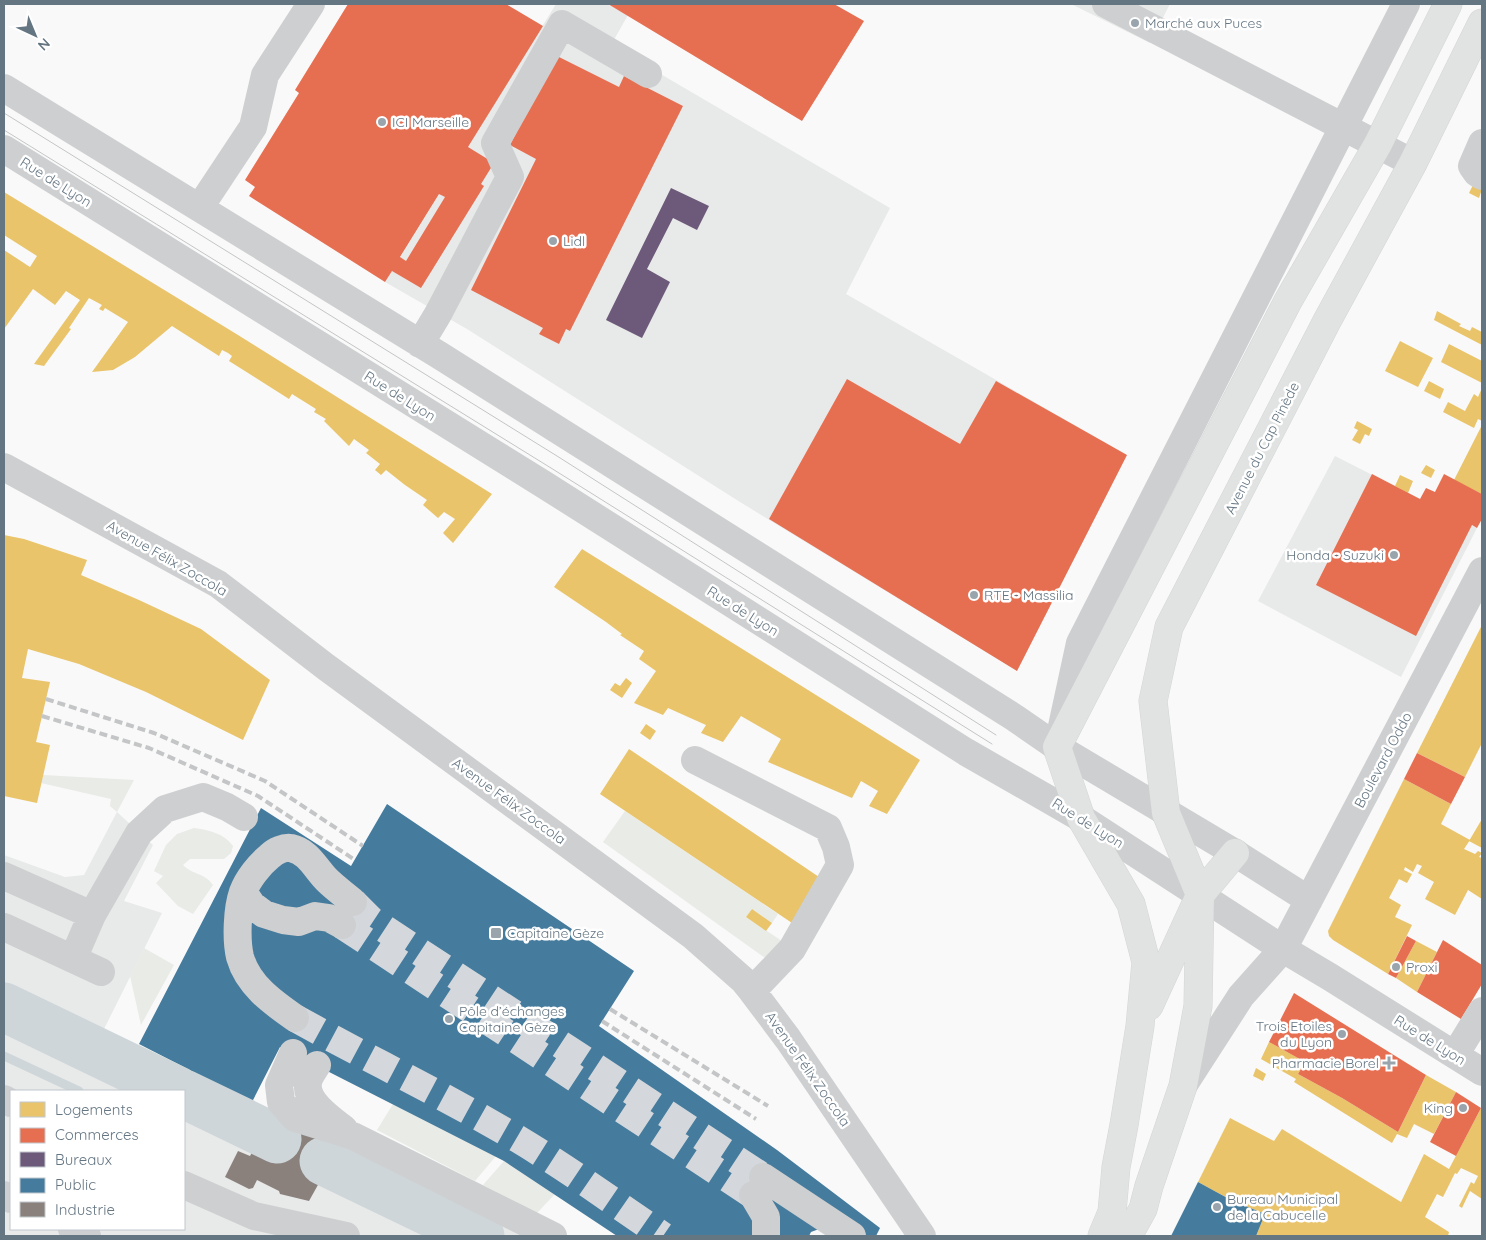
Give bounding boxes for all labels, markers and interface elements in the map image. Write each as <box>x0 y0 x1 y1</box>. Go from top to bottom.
north arrow <box>10 10 60 60</box>
place label: Marché aux Puces <box>1145 14 1262 32</box>
marker: Marché aux Puces <box>1129 17 1141 29</box>
text: N <box>34 34 54 54</box>
place label: ICI Marseille <box>392 113 469 131</box>
marker: ICI Marseille <box>376 116 388 128</box>
street label: Rue de Lyon <box>17 153 95 211</box>
place label: Lidl <box>563 232 585 250</box>
marker: Lidl <box>547 235 559 247</box>
street label: Rue de Lyon <box>361 367 439 425</box>
street label: Avenue du Cap Pinède <box>1221 379 1303 517</box>
street label: Avenue Félix Zoccola <box>104 516 230 600</box>
place label: Honda - Suzuki <box>1286 546 1384 564</box>
marker: Honda - Suzuki <box>1388 549 1400 561</box>
street label: Rue de Lyon <box>704 582 782 640</box>
place label: RTE - Massilia <box>984 586 1074 604</box>
marker: RTE - Massilia <box>968 589 980 601</box>
street label: Boulevard Oddo <box>1350 709 1416 811</box>
street label: Avenue Félix Zoccola <box>449 754 569 848</box>
street label: Rue de Lyon <box>1049 794 1127 852</box>
place label: Capitaine Gèze <box>507 924 604 942</box>
marker: Capitaine Gèze <box>489 926 503 940</box>
place label: Proxi <box>1406 958 1438 976</box>
marker: Proxi <box>1390 961 1402 973</box>
place label: Pôle d’échanges Capitaine Gèze <box>459 1002 564 1036</box>
street label: Avenue Félix Zoccola <box>762 1008 854 1130</box>
street label: Rue de Lyon <box>1391 1011 1469 1069</box>
marker: Pôle d’échanges Capitaine Gèze <box>443 1013 455 1025</box>
place label: Trois Etoiles du Lyon <box>1256 1017 1332 1051</box>
marker: Trois Etoiles du Lyon <box>1336 1028 1348 1040</box>
place label: Pharmacie Borel <box>1272 1054 1379 1072</box>
marker: Pharmacie Borel <box>1383 1057 1395 1069</box>
legend <box>10 1090 185 1230</box>
place label: King <box>1424 1099 1453 1117</box>
text: Logements <box>55 1100 133 1119</box>
marker: King <box>1457 1102 1469 1114</box>
text: Commerces <box>55 1125 138 1144</box>
text: Bureaux <box>55 1150 112 1169</box>
text: Public <box>55 1175 96 1194</box>
place label: Bureau Municipal de la Cabucelle <box>1227 1190 1338 1224</box>
text: Industrie <box>55 1200 115 1219</box>
marker: Bureau Municipal de la Cabucelle <box>1211 1201 1223 1213</box>

